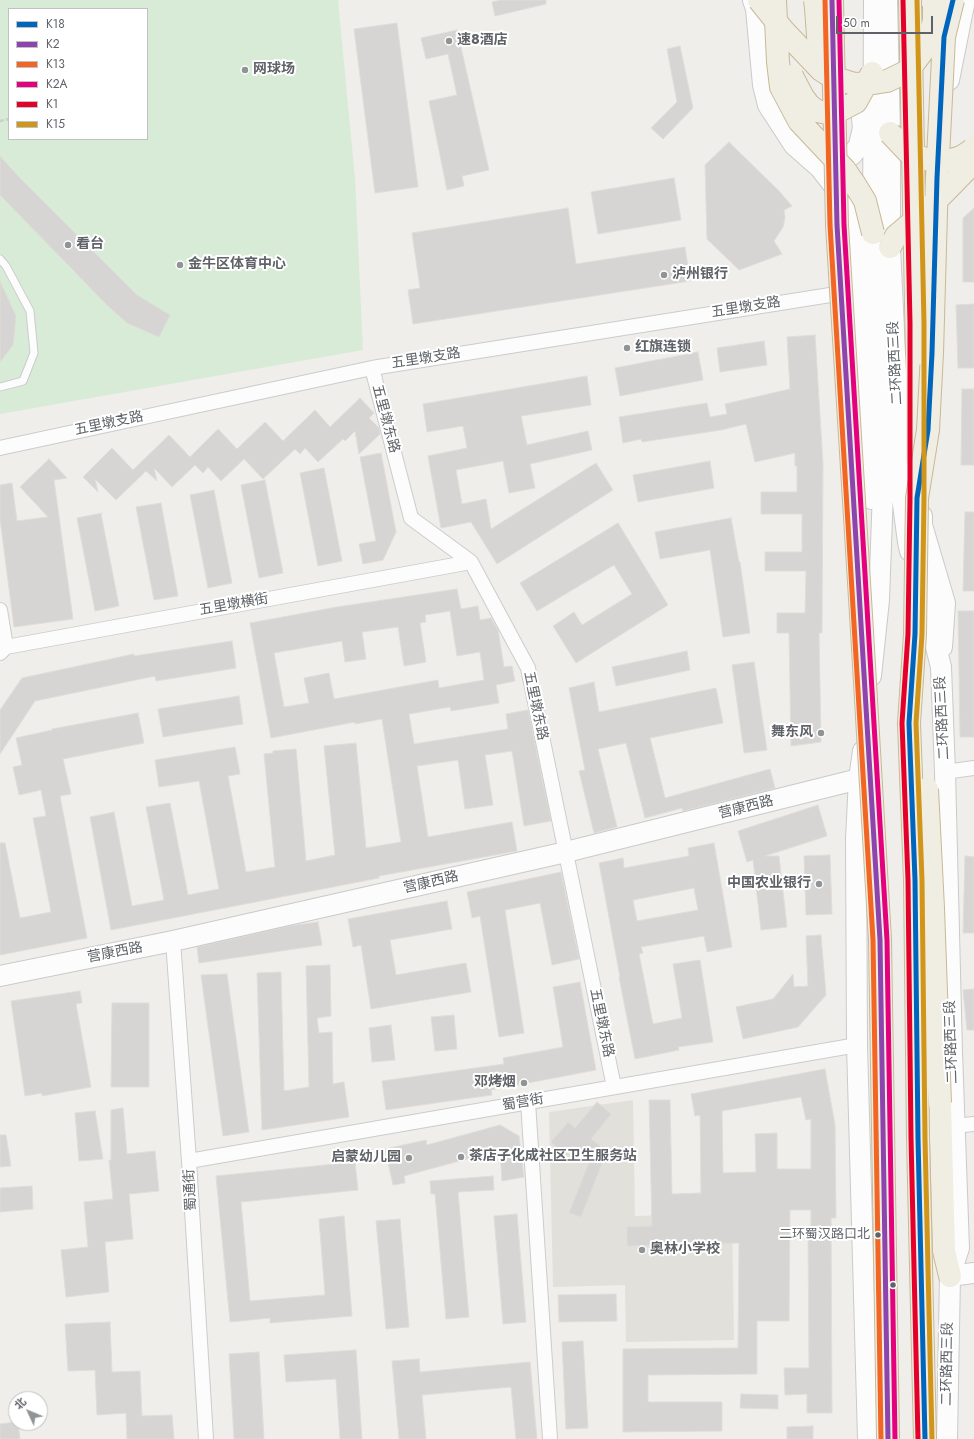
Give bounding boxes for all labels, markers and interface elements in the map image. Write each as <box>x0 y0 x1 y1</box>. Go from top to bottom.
legend <box>8 8 148 140</box>
scale bar <box>838 8 935 34</box>
text: 50 m <box>843 14 870 32</box>
text: K18 <box>46 15 65 33</box>
place label: 速8酒店 <box>457 33 508 49</box>
text: K2 <box>46 35 60 53</box>
marker: 速8酒店 <box>444 36 454 46</box>
text: K13 <box>46 55 65 73</box>
place label: 网球场 <box>253 62 295 78</box>
marker: 网球场 <box>240 65 250 75</box>
text: K2A <box>46 75 68 93</box>
text: K1 <box>46 95 58 113</box>
text: K15 <box>46 115 65 133</box>
place label: 看台 <box>76 237 104 253</box>
marker: 看台 <box>63 240 73 250</box>
place label: 金牛区体育中心 <box>188 257 286 273</box>
marker: 金牛区体育中心 <box>175 260 185 270</box>
place label: 泸州银行 <box>672 267 728 283</box>
marker: 泸州银行 <box>659 270 669 280</box>
street label: 五里墩支路 <box>710 294 782 322</box>
street label: 二环路西三段 <box>885 321 907 405</box>
place label: 红旗连锁 <box>635 340 691 356</box>
marker: 红旗连锁 <box>622 343 632 353</box>
street label: 五里墩支路 <box>390 345 462 373</box>
street label: 五里墩东路 <box>368 383 402 455</box>
street label: 五里墩支路 <box>73 409 145 439</box>
street label: 五里墩横街 <box>198 591 270 619</box>
street label: 五里墩东路 <box>520 670 550 742</box>
street label: 二环路西三段 <box>932 676 954 760</box>
place label: 舞东风 <box>771 725 813 741</box>
marker: 舞东风 <box>816 728 826 738</box>
street label: 营康西路 <box>717 793 775 823</box>
street label: 营康西路 <box>402 869 460 897</box>
place label: 中国农业银行 <box>727 876 811 892</box>
marker: 中国农业银行 <box>814 879 824 889</box>
street label: 营康西路 <box>86 939 144 967</box>
street label: 五里墩东路 <box>586 987 616 1059</box>
street label: 二环路西三段 <box>942 1000 962 1084</box>
place label: 邓烤烟 <box>474 1075 516 1091</box>
marker: 邓烤烟 <box>519 1078 529 1088</box>
street label: 蜀营街 <box>501 1091 545 1115</box>
place label: 茶店子化成社区卫生服务站 <box>469 1149 637 1165</box>
place label: 启蒙幼儿园 <box>331 1150 401 1166</box>
marker: 茶店子化成社区卫生服务站 <box>456 1152 466 1162</box>
marker: 启蒙幼儿园 <box>404 1153 414 1163</box>
street label: 蜀通街 <box>182 1169 200 1211</box>
place label: 二环蜀汉路口北 <box>779 1227 870 1243</box>
marker: 二环蜀汉路口北 <box>873 1230 883 1240</box>
place label: 奥林小学校 <box>650 1242 720 1258</box>
marker: 奥林小学校 <box>637 1245 647 1255</box>
unlabelled marker <box>888 1280 898 1290</box>
street label: 二环路西三段 <box>939 1322 957 1406</box>
north arrow <box>8 1391 48 1431</box>
text: 北 <box>11 1394 30 1413</box>

